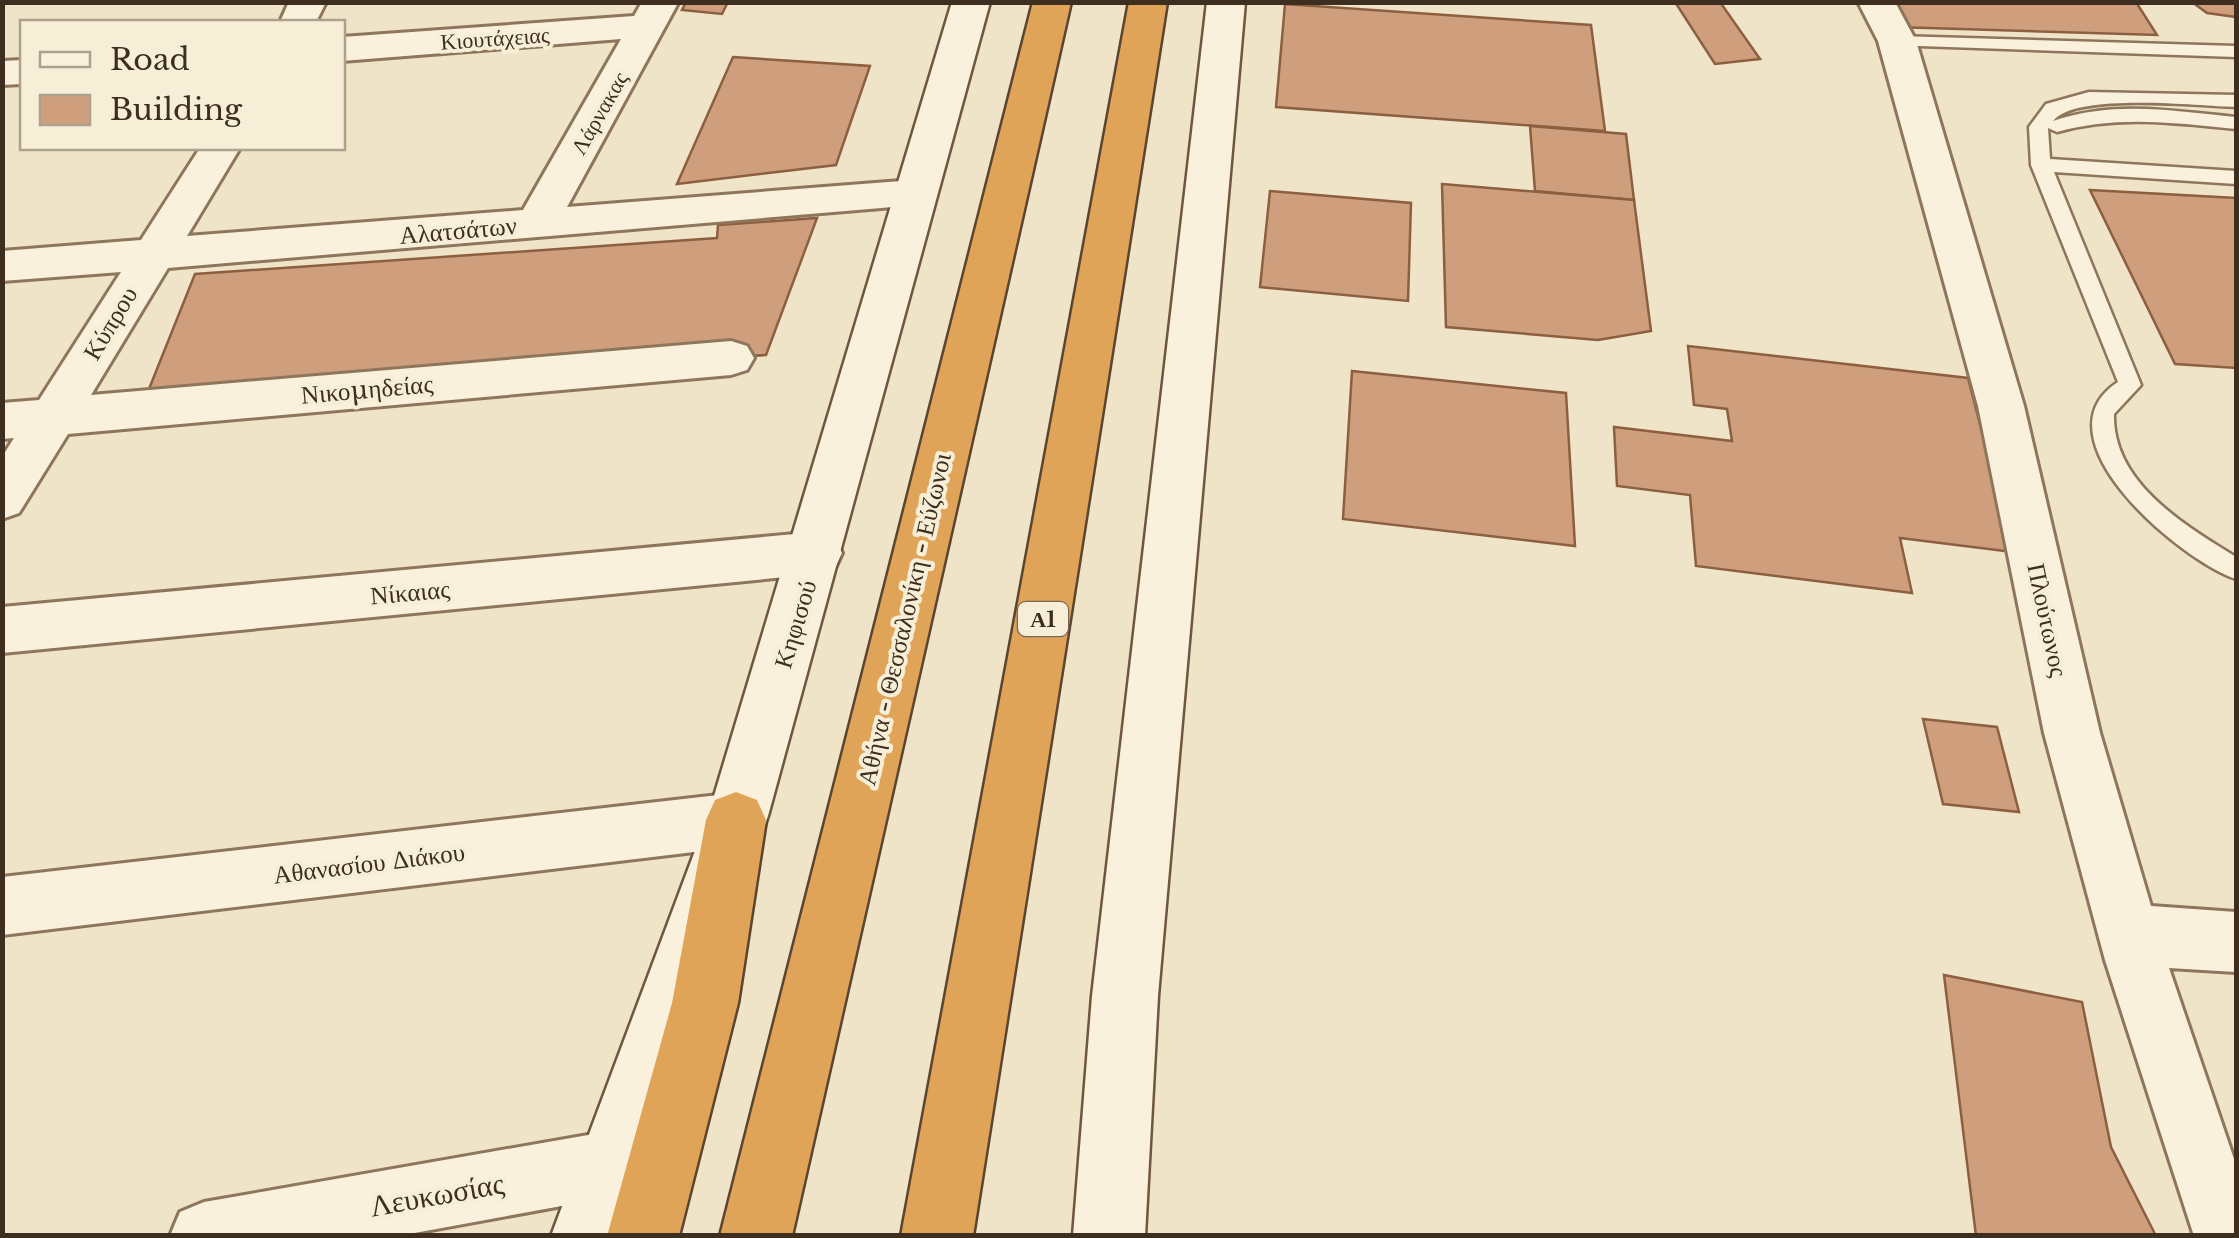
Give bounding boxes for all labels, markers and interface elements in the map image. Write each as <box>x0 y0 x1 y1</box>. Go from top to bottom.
legend <box>20 20 345 150</box>
street label: Κιουτάχειας <box>440 21 551 56</box>
text: Road <box>110 41 190 78</box>
street label: Λάρνακας <box>565 67 634 159</box>
text: Building <box>110 91 243 128</box>
street label: Αλατσάτων <box>398 210 518 251</box>
street label: Κύπρου <box>76 281 144 366</box>
street label: Νικομηδείας <box>300 368 434 411</box>
street label: Αθήνα - Θεσσαλονίκη - Εύζωνοι <box>851 450 958 788</box>
street label: Πλούτωνος <box>2020 561 2075 680</box>
street label: Νίκαιας <box>369 574 451 611</box>
street label: Κηφισού <box>767 576 824 672</box>
road number: Α1 <box>1018 602 1068 636</box>
street label: Αθανασίου Διάκου <box>272 836 467 891</box>
street label: Λευκωσίας <box>367 1164 507 1225</box>

